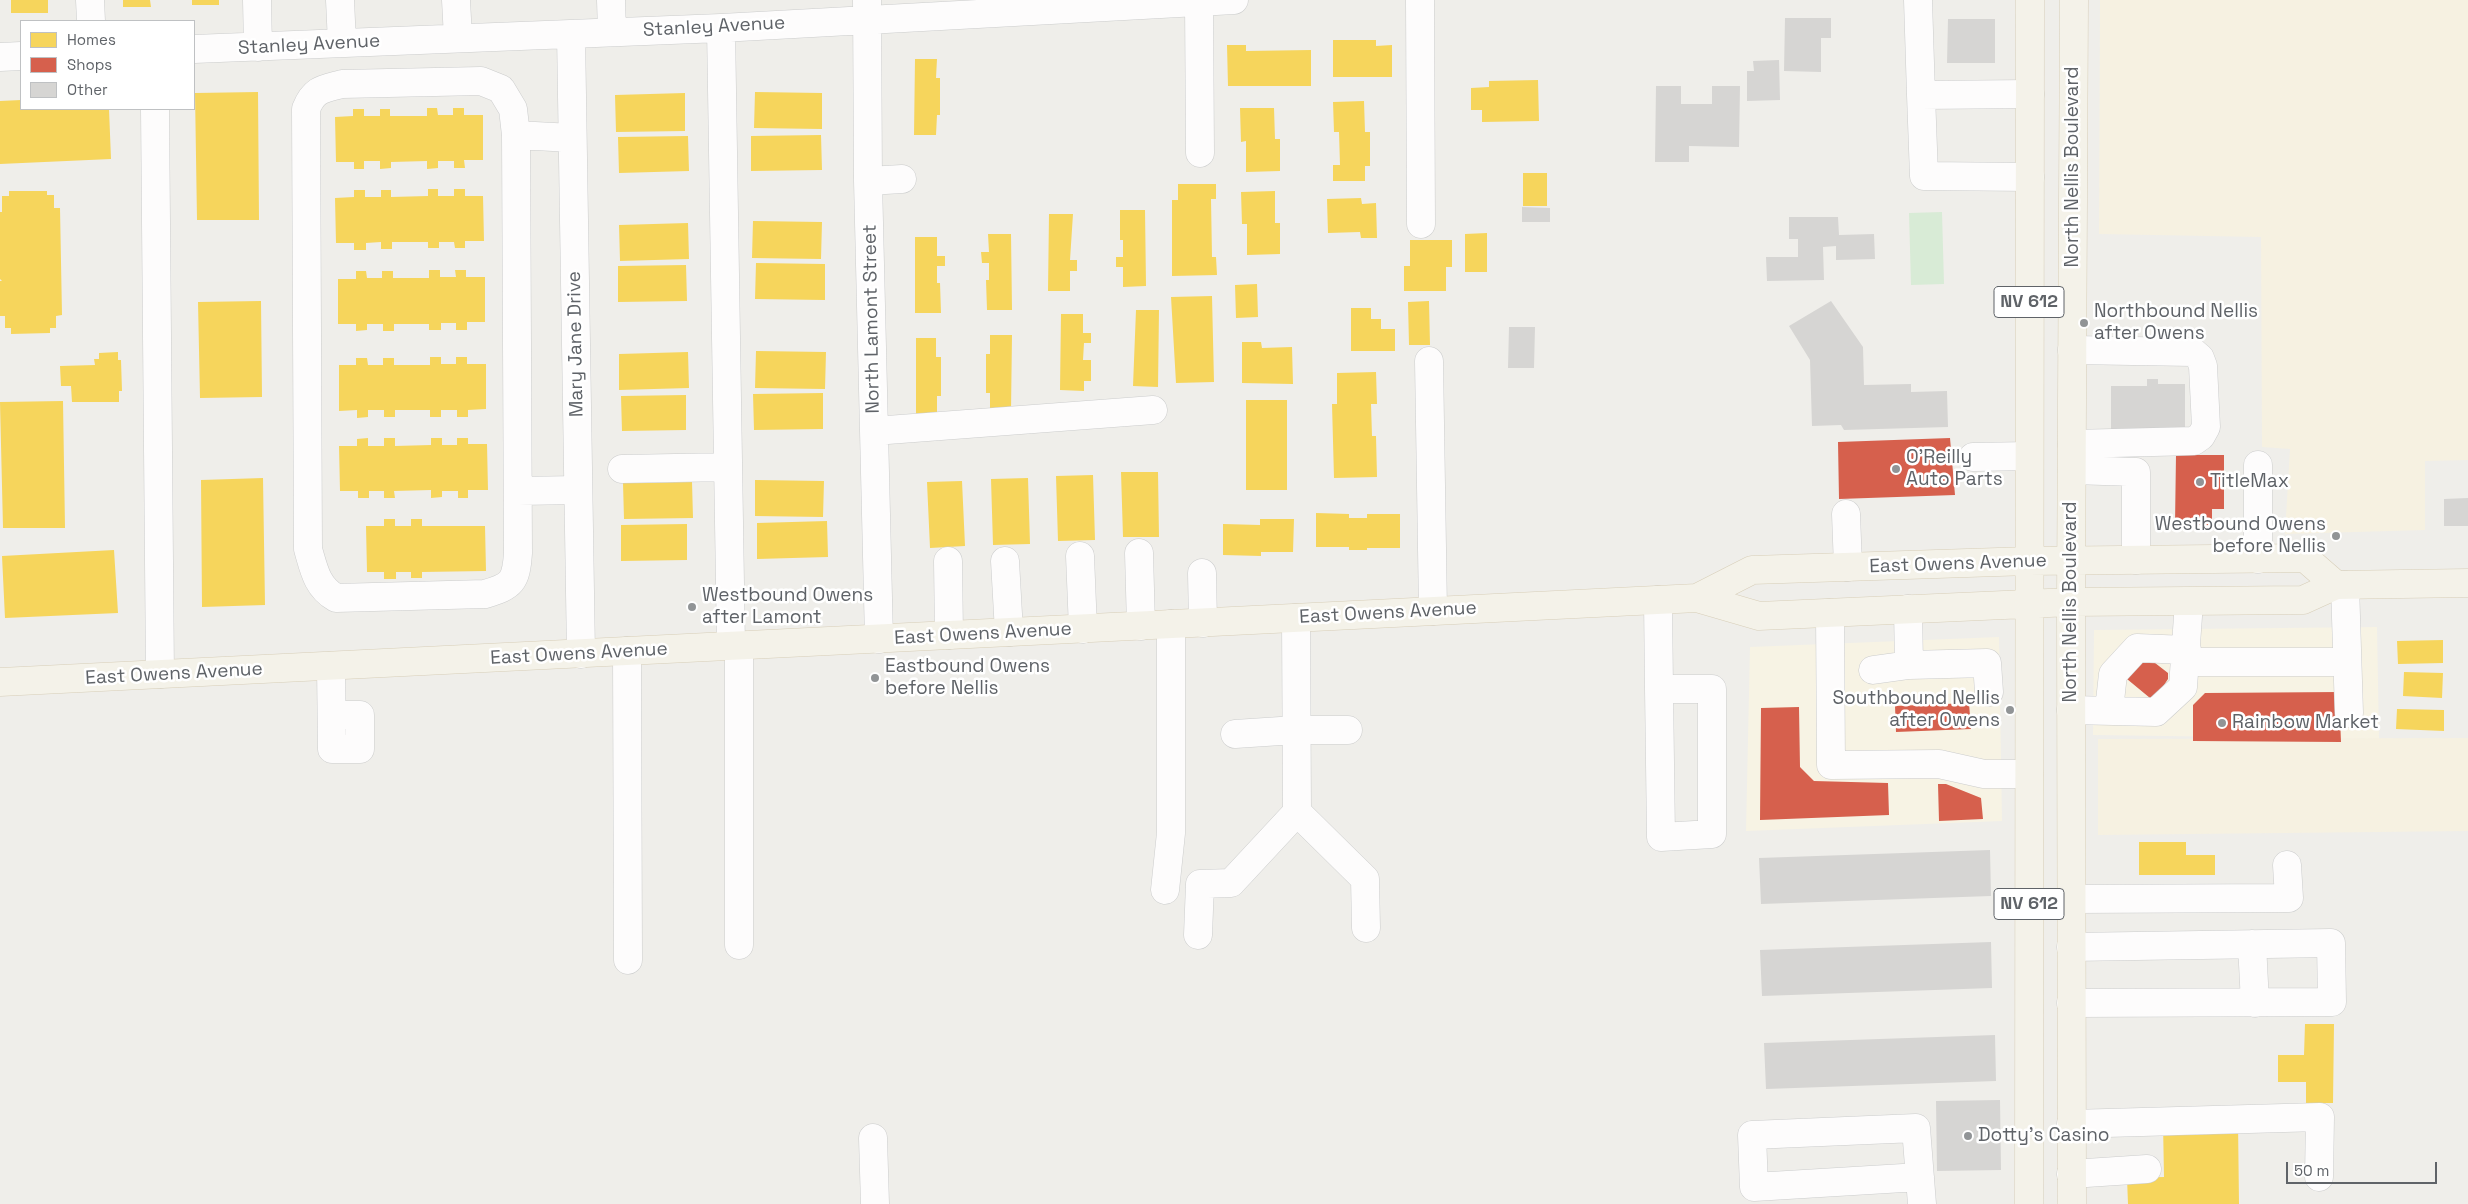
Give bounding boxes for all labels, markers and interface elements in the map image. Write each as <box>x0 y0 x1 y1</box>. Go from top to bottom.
street label: Stanley Avenue <box>642 12 786 42</box>
legend <box>20 20 195 110</box>
text: Homes <box>67 30 116 49</box>
street label: Stanley Avenue <box>237 30 381 60</box>
text: Shops <box>67 55 112 74</box>
street label: North Nellis Boulevard <box>2062 67 2084 267</box>
text: Other <box>67 80 108 99</box>
street label: North Lamont Street <box>859 224 885 414</box>
street label: Mary Jane Drive <box>563 271 589 417</box>
road number: NV 612 <box>1994 286 2064 318</box>
place label: Northbound Nellis after Owens <box>2094 301 2258 345</box>
marker: Northbound Nellis after Owens <box>2078 317 2090 329</box>
place label: O'Reilly Auto Parts <box>1906 447 2003 491</box>
marker: O'Reilly Auto Parts <box>1890 463 1902 475</box>
place label: TitleMax <box>2210 471 2289 493</box>
marker: TitleMax <box>2194 476 2206 488</box>
street label: North Nellis Boulevard <box>2060 502 2082 702</box>
place label: Westbound Owens before Nellis <box>2155 514 2326 558</box>
marker: Westbound Owens before Nellis <box>2330 530 2342 542</box>
street label: East Owens Avenue <box>1869 550 2047 578</box>
place label: Westbound Owens after Lamont <box>702 585 873 629</box>
street label: East Owens Avenue <box>1299 597 1477 629</box>
marker: Westbound Owens after Lamont <box>686 601 698 613</box>
street label: East Owens Avenue <box>894 618 1072 650</box>
street label: East Owens Avenue <box>490 638 668 670</box>
place label: Eastbound Owens before Nellis <box>885 656 1050 700</box>
street label: East Owens Avenue <box>85 658 263 690</box>
marker: Eastbound Owens before Nellis <box>869 672 881 684</box>
place label: Southbound Nellis after Owens <box>1832 688 2000 732</box>
marker: Southbound Nellis after Owens <box>2004 704 2016 716</box>
place label: Rainbow Market <box>2232 712 2379 734</box>
marker: Rainbow Market <box>2216 717 2228 729</box>
road number: NV 612 <box>1994 889 2064 920</box>
place label: Dotty's Casino <box>1978 1125 2110 1147</box>
marker: Dotty's Casino <box>1962 1130 1974 1142</box>
scale bar <box>2288 1152 2439 1184</box>
text: 50 m <box>2294 1161 2329 1180</box>

